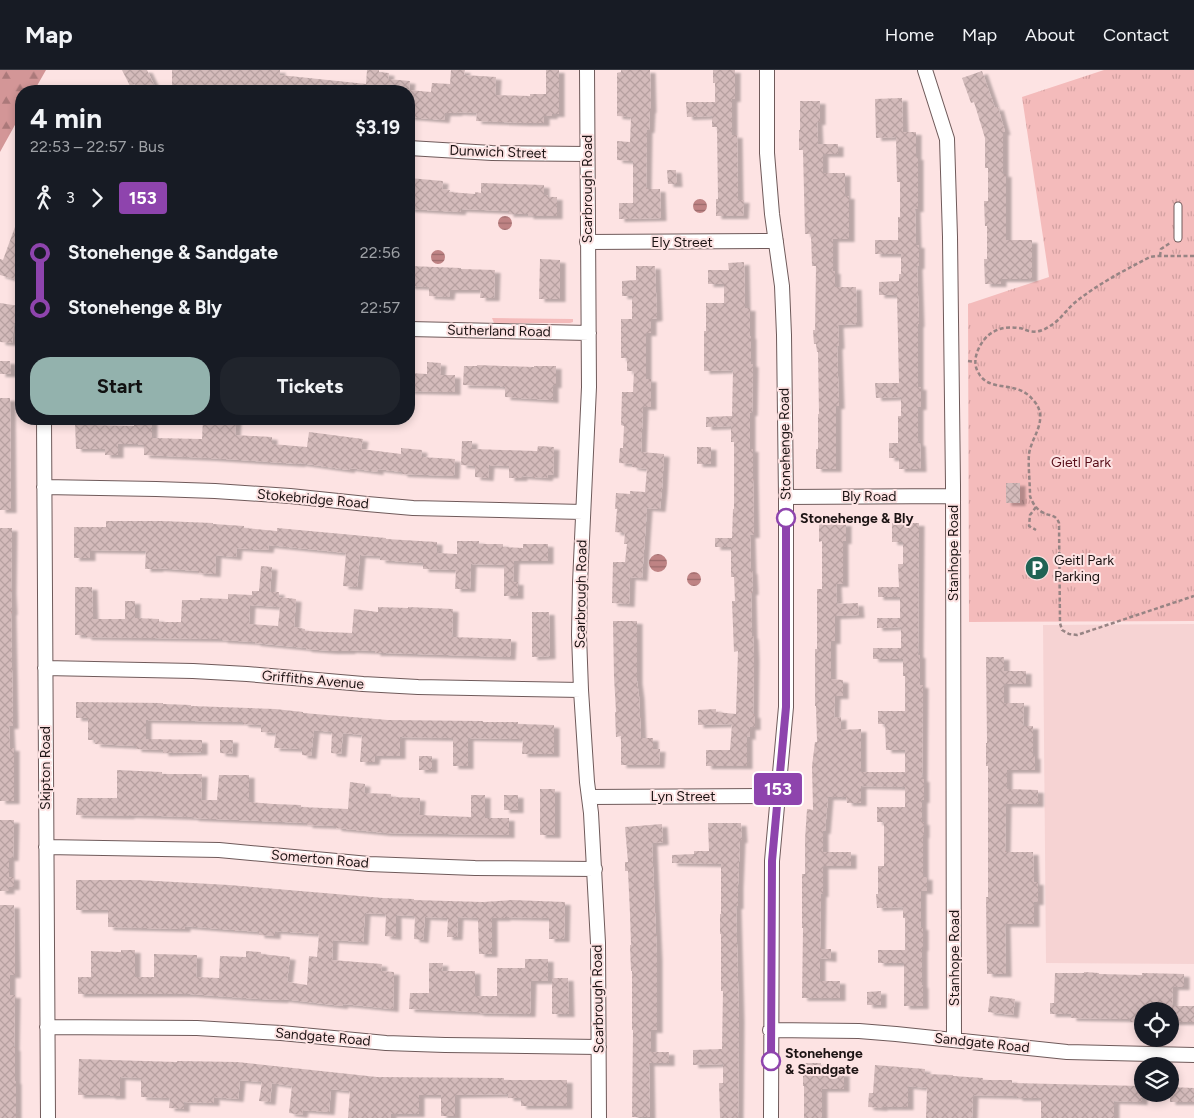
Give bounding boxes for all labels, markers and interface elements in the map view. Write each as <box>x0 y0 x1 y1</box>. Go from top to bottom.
text: Map <box>25 20 73 49</box>
text: Home <box>885 24 934 46</box>
text: Map <box>962 24 997 46</box>
text: About <box>1025 24 1075 46</box>
text: Contact <box>1103 24 1169 46</box>
text: 4 min <box>30 101 102 135</box>
text: $3.19 <box>355 116 400 139</box>
street label: Scarbrough Road <box>579 135 596 243</box>
text: 22:53 – 22:57 · Bus <box>30 137 164 156</box>
street label: Dunwich Street <box>449 142 547 162</box>
icon: walk <box>30 184 58 212</box>
icon: forward <box>83 184 111 212</box>
text: 153 <box>129 187 157 209</box>
text: 3 <box>66 188 75 207</box>
street label: Ely Street <box>651 234 713 251</box>
text: Stonehenge & Sandgate <box>68 241 278 264</box>
text: 22:56 <box>360 243 400 262</box>
text: Stonehenge & Bly <box>68 296 222 319</box>
text: 22:57 <box>360 298 400 317</box>
street label: Sutherland Road <box>447 322 551 340</box>
button: Start <box>30 357 210 415</box>
button: Tickets <box>220 357 400 415</box>
street label: Stonehenge Road <box>776 388 794 500</box>
park label: Gietl Park <box>1051 454 1111 471</box>
street label: Stokebridge Road <box>256 486 370 512</box>
street label: Bly Road <box>842 488 896 505</box>
street label: Stanhope Road <box>945 505 962 601</box>
marker: Stonehenge & Bly <box>776 508 796 528</box>
place label: Stonehenge & Bly <box>800 510 914 527</box>
street label: Scarbrough Road <box>572 540 590 648</box>
place label: Geitl Park Parking <box>1054 552 1114 585</box>
parking icon: Geitl Park Parking <box>1024 555 1050 581</box>
street label: Griffiths Avenue <box>261 667 365 693</box>
street label: Skipton Road <box>37 726 54 810</box>
line badge: 153 <box>749 773 807 805</box>
text: 153 <box>764 778 792 800</box>
street label: Lyn Street <box>650 788 716 805</box>
street label: Somerton Road <box>271 846 369 872</box>
street label: Stanhope Road <box>946 910 963 1006</box>
street label: Scarbrough Road <box>589 945 607 1053</box>
map controls <box>1134 1002 1179 1102</box>
button: locate <box>1134 1002 1179 1047</box>
street label: Sandgate Road <box>275 1024 371 1050</box>
street label: Sandgate Road <box>934 1030 1030 1056</box>
place label: Stonehenge & Sandgate <box>785 1045 863 1078</box>
marker: Stonehenge & Sandgate <box>761 1051 781 1071</box>
button: layers <box>1134 1057 1179 1102</box>

